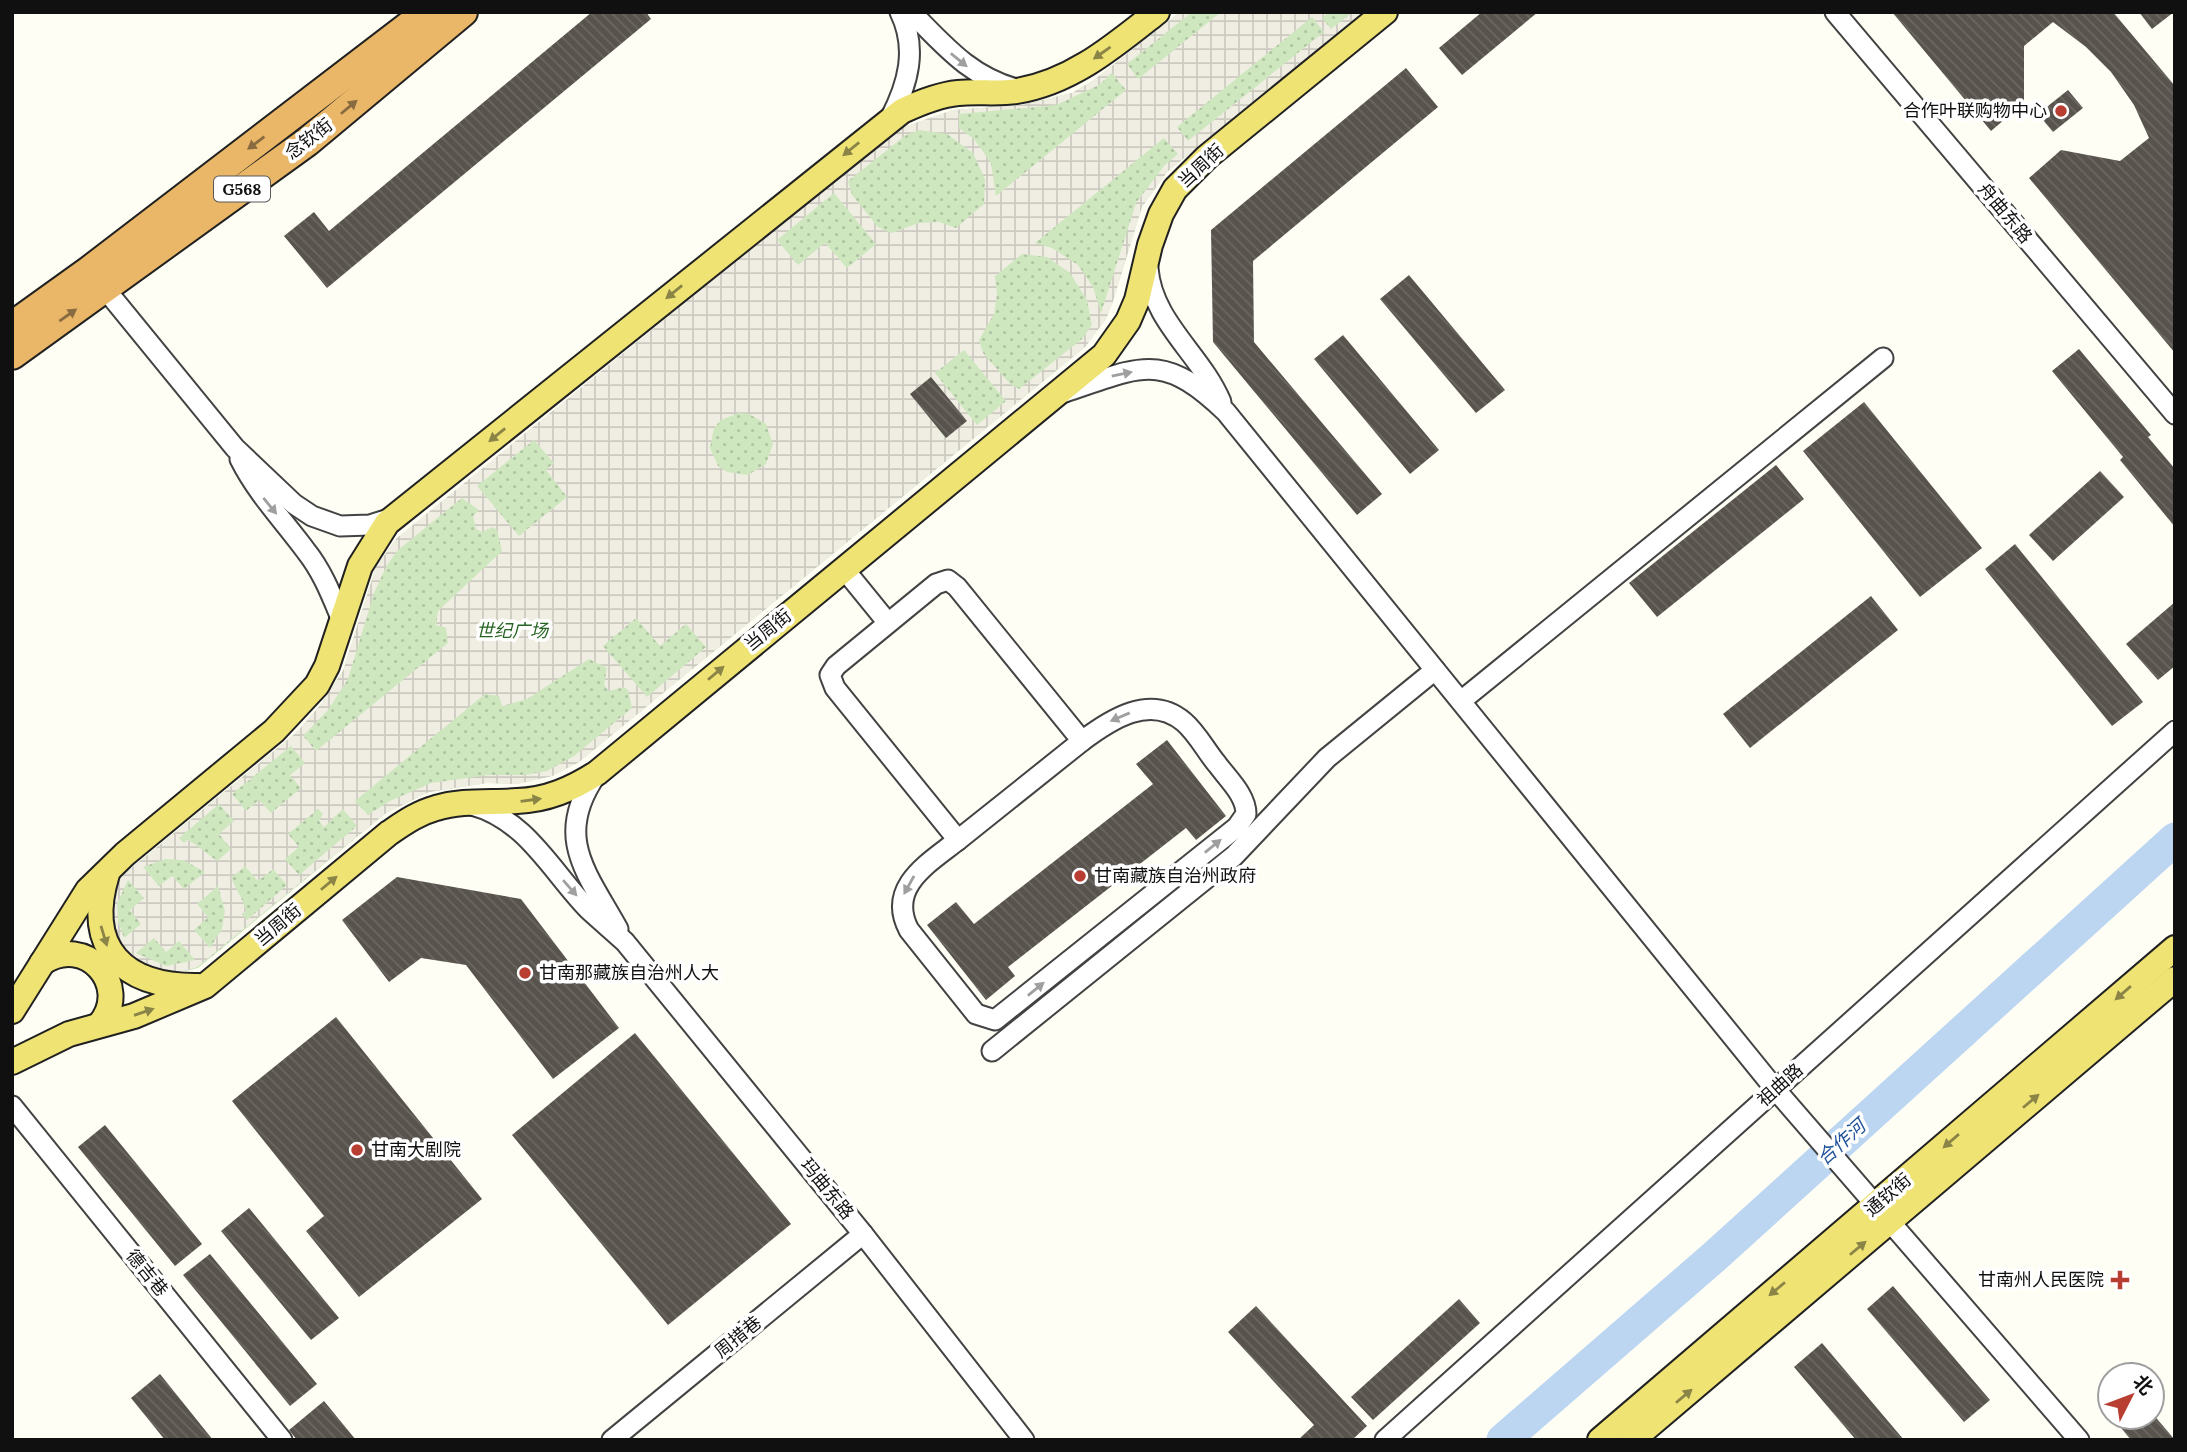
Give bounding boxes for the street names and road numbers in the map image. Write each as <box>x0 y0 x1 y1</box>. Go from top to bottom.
street label: 念钦街 <box>280 113 337 164</box>
street label: 当周街 <box>1173 139 1228 192</box>
road number: G568 <box>214 176 270 202</box>
street label: 舟曲东路 <box>1973 178 2037 248</box>
street label: 当周街 <box>739 604 796 656</box>
street label: 当周街 <box>250 898 306 951</box>
street label: 祖曲路 <box>1752 1058 1807 1111</box>
street label: 玛曲东路 <box>796 1153 859 1224</box>
street label: 通钦街 <box>1860 1168 1916 1221</box>
street label: 德吉巷 <box>121 1244 173 1301</box>
street label: 周措巷 <box>709 1311 766 1363</box>

